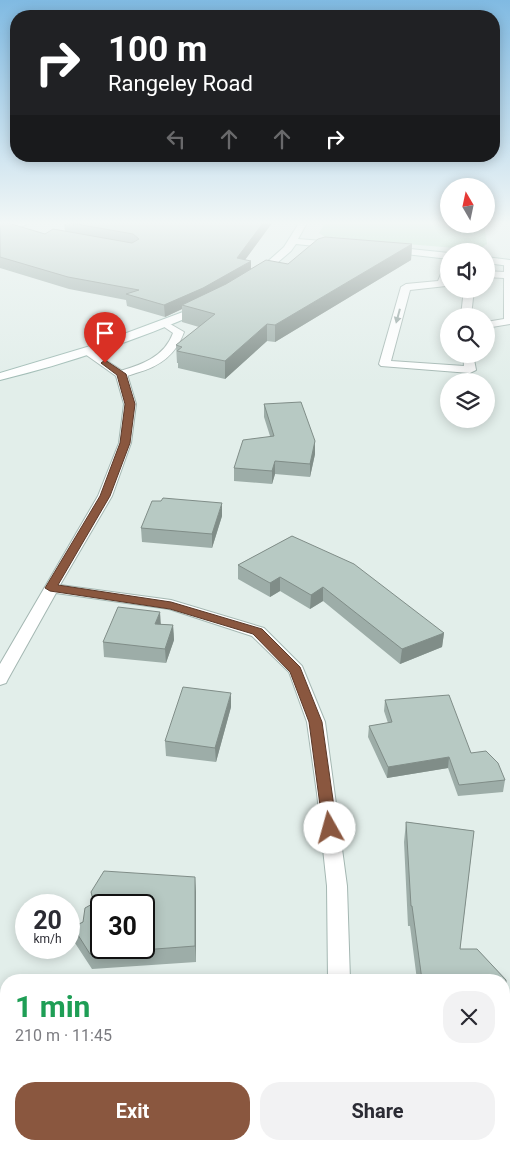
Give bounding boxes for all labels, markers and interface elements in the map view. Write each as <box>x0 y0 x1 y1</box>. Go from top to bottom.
text: 100 m <box>108 29 207 70</box>
icon: right <box>25 30 90 95</box>
text: Rangeley Road <box>108 71 253 96</box>
icon: left <box>162 125 190 153</box>
icon: ahead <box>215 125 243 153</box>
icon: ahead <box>268 125 296 153</box>
icon: right <box>321 125 349 153</box>
north arrow <box>440 178 495 232</box>
map controls <box>440 178 495 428</box>
button: sound <box>440 243 495 298</box>
one-way arrow <box>394 308 402 323</box>
button: search <box>440 308 495 363</box>
pin <box>84 312 126 363</box>
icon: arrive <box>91 319 119 347</box>
button: layers <box>440 373 495 428</box>
position arrow <box>303 801 355 853</box>
speed limit sign: 30 <box>90 894 155 959</box>
text: 20 <box>33 906 62 935</box>
text: km/h <box>33 932 62 946</box>
text: 1 min <box>15 989 90 1024</box>
button: close <box>443 991 495 1043</box>
text: 210 m · 11:45 <box>15 1026 112 1045</box>
button: Exit <box>15 1082 250 1140</box>
button: Share <box>260 1082 495 1140</box>

